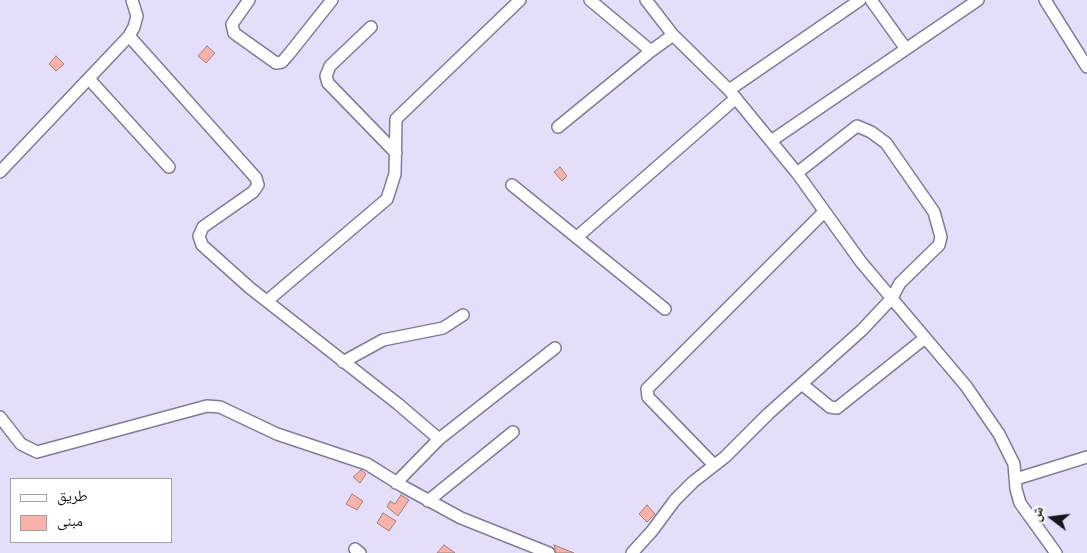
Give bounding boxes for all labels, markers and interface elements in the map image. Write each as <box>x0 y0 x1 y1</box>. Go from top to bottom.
legend <box>10 478 172 543</box>
text: طريق <box>57 486 88 506</box>
north arrow <box>1027 493 1077 543</box>
text: ش <box>1026 504 1048 524</box>
text: مبنى <box>57 511 83 531</box>

